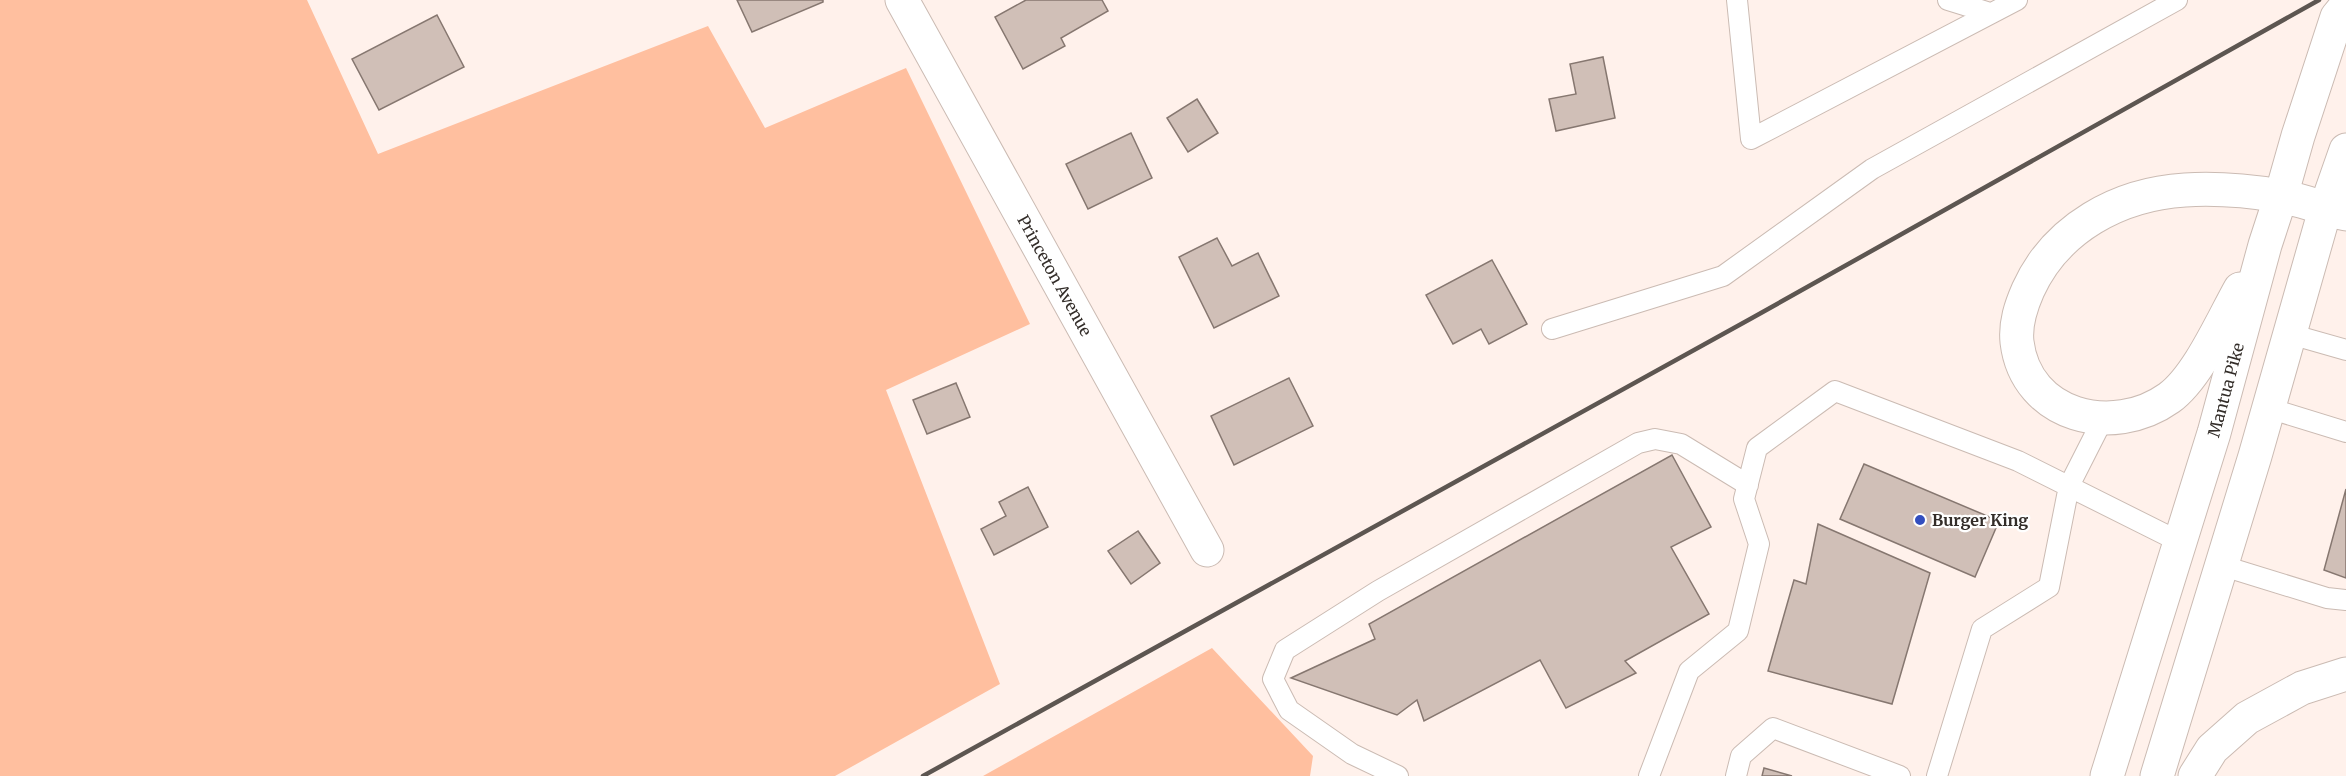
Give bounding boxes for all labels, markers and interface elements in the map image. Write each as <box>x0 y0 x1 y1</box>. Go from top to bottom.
street label: Princeton Avenue <box>1013 211 1096 340</box>
street label: Mantua Pike <box>2203 340 2248 439</box>
place label: Burger King <box>1932 510 2028 530</box>
marker: Burger King <box>1913 513 1927 527</box>

